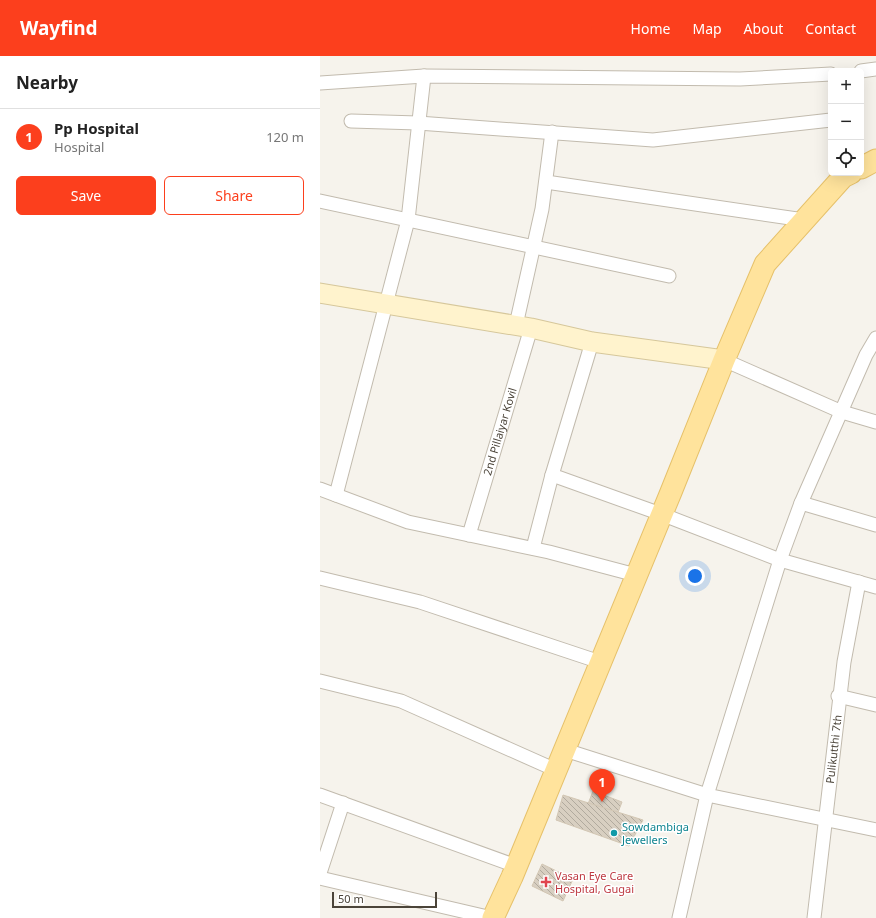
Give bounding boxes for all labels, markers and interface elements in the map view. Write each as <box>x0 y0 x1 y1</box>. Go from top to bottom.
text: Wayfind <box>20 15 98 41</box>
text: Home <box>631 19 670 38</box>
text: Map <box>692 19 722 38</box>
text: About <box>744 19 783 38</box>
text: Contact <box>805 19 856 38</box>
map controls <box>828 68 864 176</box>
button: + <box>828 68 864 104</box>
text: Nearby <box>16 71 78 94</box>
button: − <box>828 104 864 140</box>
text: Pp Hospital <box>54 118 139 138</box>
text: 1 <box>25 128 33 146</box>
text: 120 m <box>266 128 304 146</box>
text: Hospital <box>54 138 104 156</box>
button: locate <box>828 140 864 176</box>
button: Save <box>16 176 156 215</box>
button: Share <box>164 176 304 215</box>
street label: 2nd Pillaiyar Kovil <box>479 386 520 477</box>
your location <box>685 566 705 586</box>
street label: Pulikutthi 7th <box>822 714 845 784</box>
pin: 1 <box>589 769 615 802</box>
place label: Sowdambiga Jewellers <box>621 819 689 847</box>
marker: Sowdambiga Jewellers <box>609 828 619 838</box>
place label: Vasan Eye Care Hospital, Gugai <box>555 868 634 896</box>
marker: Vasan Eye Care Hospital, Gugai <box>540 876 552 888</box>
scale bar <box>332 890 437 909</box>
text: 50 m <box>338 891 364 906</box>

